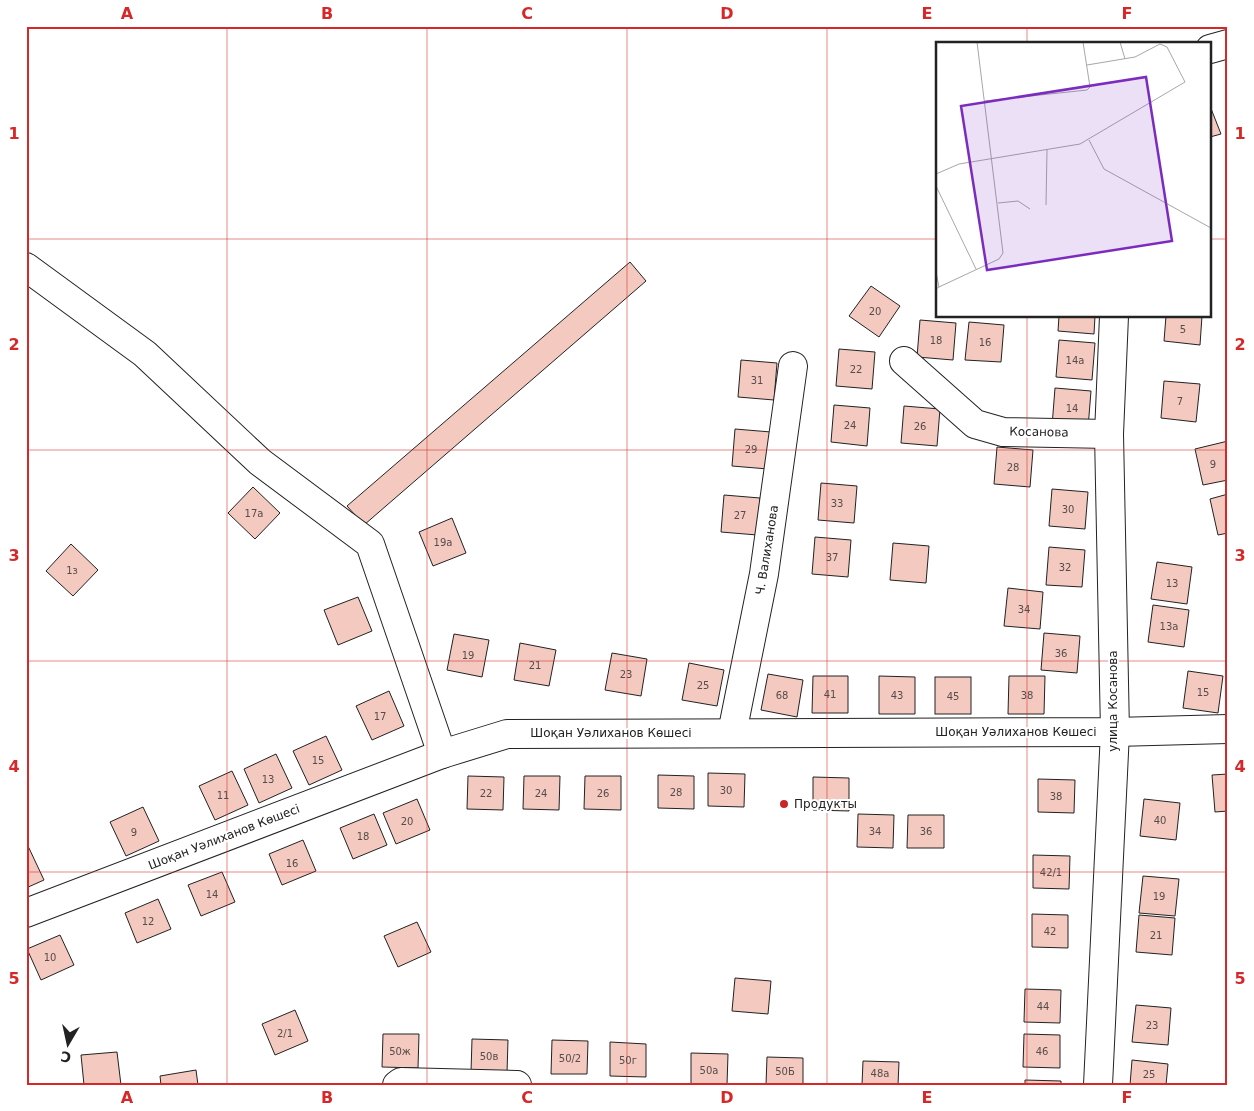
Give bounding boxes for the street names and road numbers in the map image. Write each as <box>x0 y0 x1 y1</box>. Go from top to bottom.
street label: Косанова <box>1009 424 1069 440</box>
street label: Ч. Валиханова <box>753 504 781 596</box>
street label: улица Косанова <box>1106 650 1120 752</box>
street label: Шоқан Уәлиханов Көшесі <box>935 725 1097 739</box>
street label: Шоқан Уәлиханов Көшесі <box>530 726 692 740</box>
street label: Шоқан Уәлиханов Көшесі <box>146 802 302 872</box>

